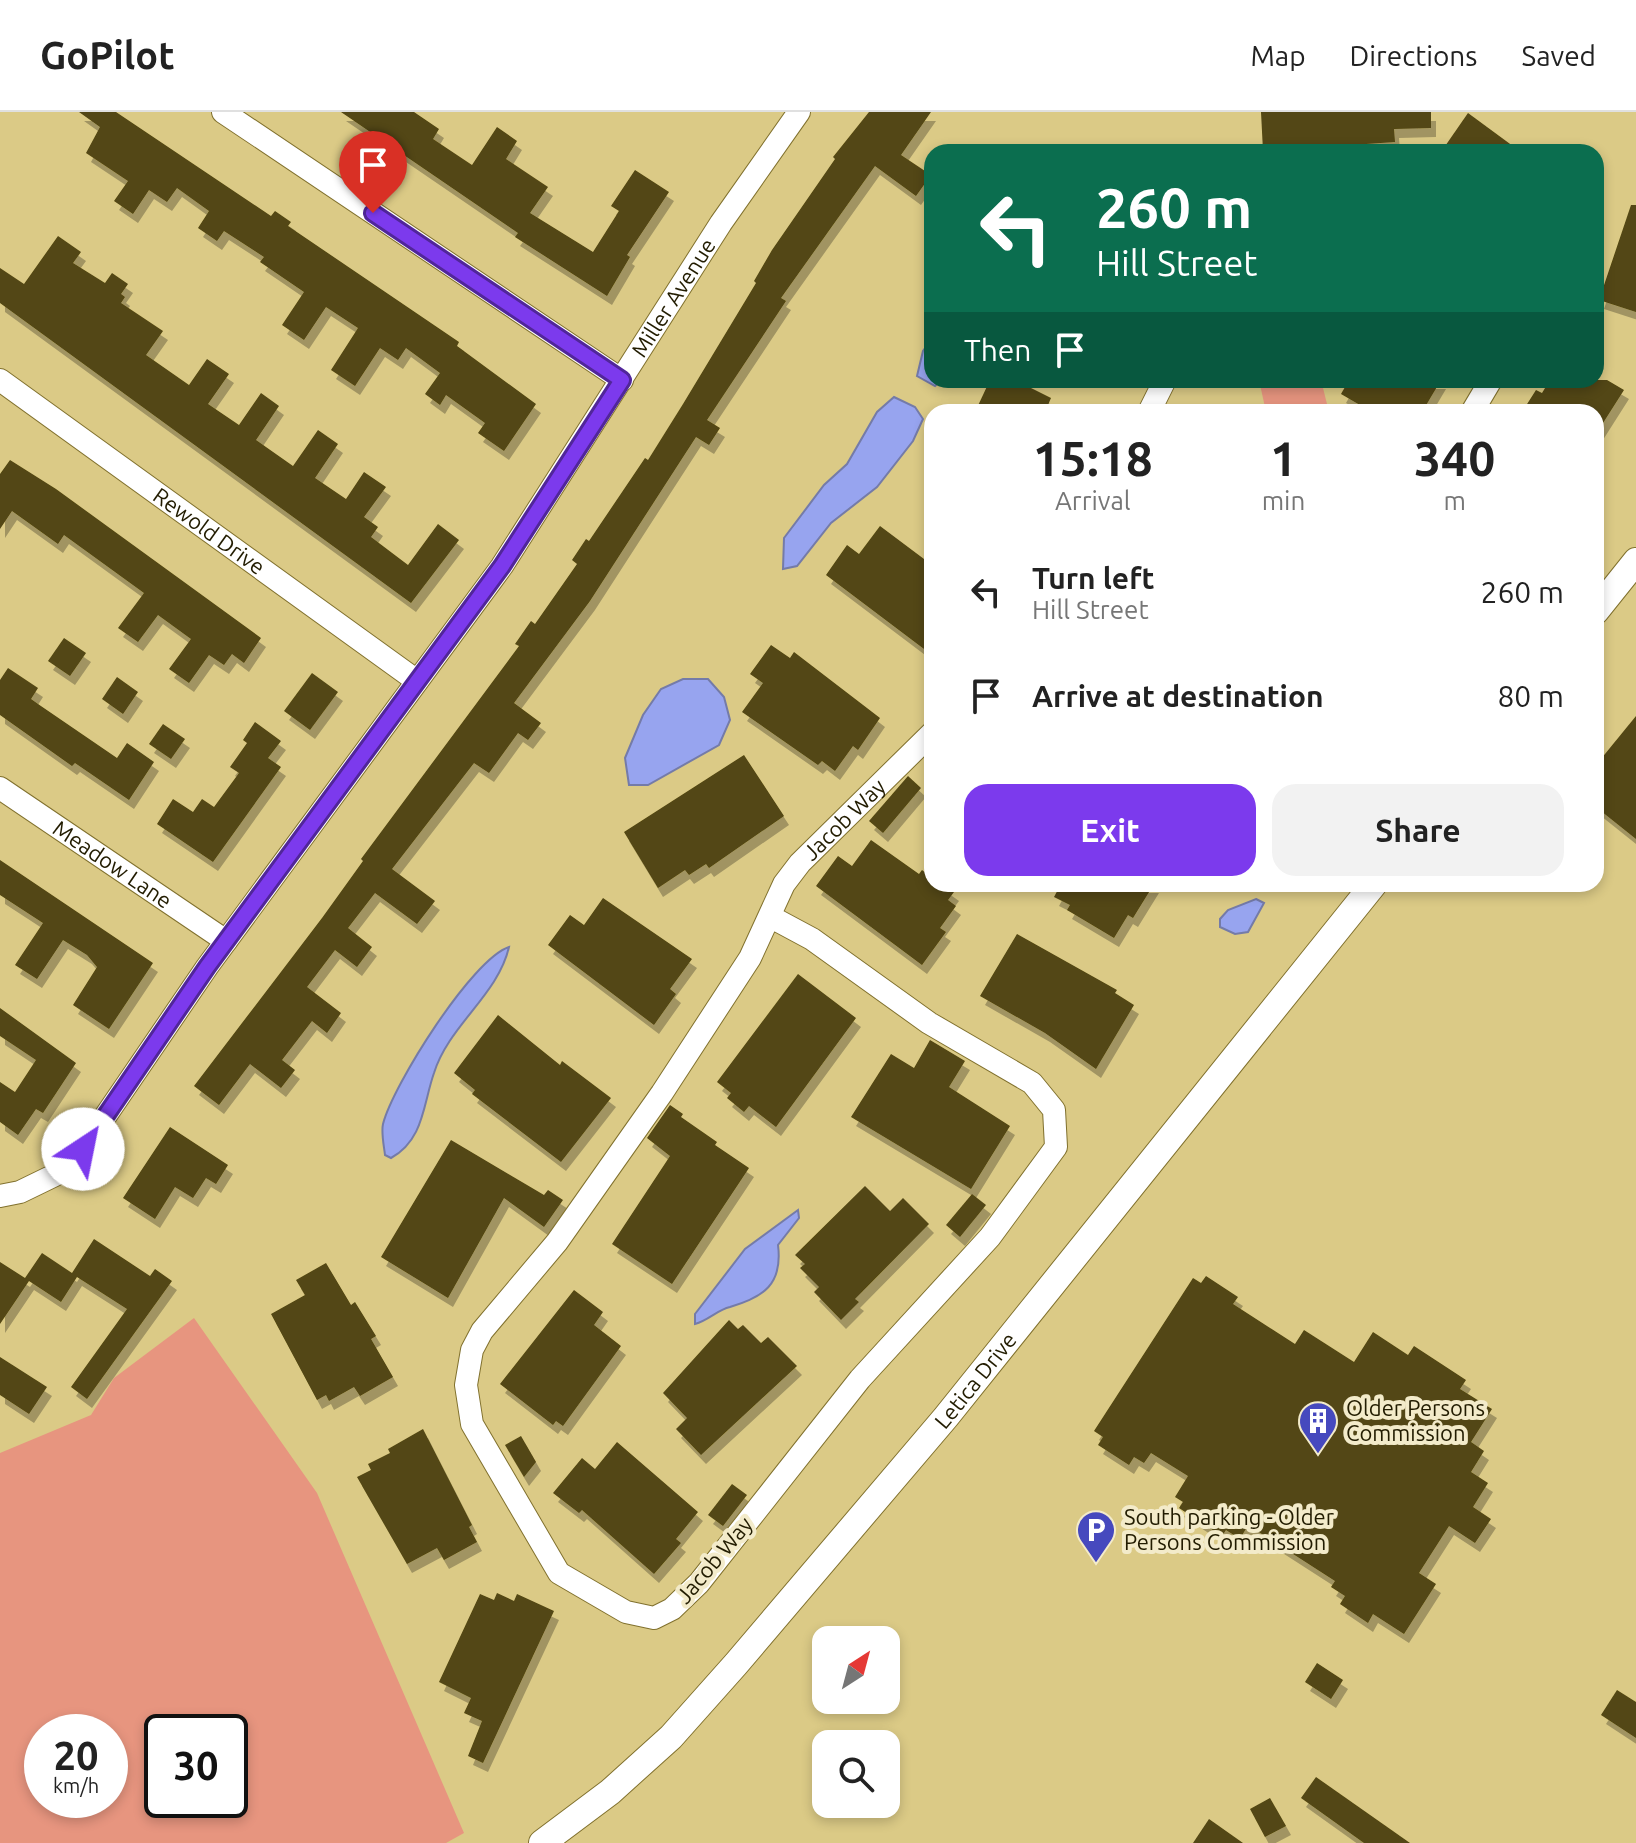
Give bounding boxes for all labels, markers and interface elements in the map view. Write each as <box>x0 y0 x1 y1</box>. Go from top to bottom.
text: GoPilot <box>40 34 175 76</box>
text: Map <box>1250 40 1306 71</box>
text: Directions <box>1350 40 1477 71</box>
text: Saved <box>1521 40 1596 71</box>
pin <box>339 131 407 213</box>
icon: arrive <box>351 143 395 187</box>
icon: left <box>964 176 1068 280</box>
text: 260 m <box>1096 176 1252 239</box>
street label: Miller Avenue <box>626 233 720 361</box>
text: Hill Street <box>1096 242 1257 283</box>
icon: arrive <box>1048 328 1092 372</box>
text: Then <box>964 333 1032 367</box>
text: 15:18 <box>1033 431 1153 485</box>
text: 1 <box>1270 431 1297 485</box>
text: 340 <box>1414 431 1495 485</box>
street label: Rewold Drive <box>149 482 270 579</box>
text: Arrival <box>1055 486 1131 515</box>
text: min <box>1262 486 1305 515</box>
text: m <box>1443 486 1466 515</box>
text: Turn left <box>1032 561 1154 595</box>
icon: left <box>964 570 1008 614</box>
text: 260 m <box>1480 575 1564 609</box>
text: Hill Street <box>1032 595 1149 624</box>
icon: arrive <box>964 674 1008 718</box>
text: Arrive at destination <box>1032 679 1324 713</box>
text: 80 m <box>1497 679 1564 713</box>
street label: Jacob Way <box>798 773 890 865</box>
button: Exit <box>964 784 1256 876</box>
button: Share <box>1272 784 1564 876</box>
street label: Meadow Lane <box>49 815 177 913</box>
position arrow <box>41 1107 125 1191</box>
street label: Letica Drive <box>929 1327 1021 1433</box>
place label: Older Persons Commission <box>1346 1395 1485 1445</box>
building icon: Older Persons Commission <box>1297 1400 1339 1455</box>
place label: South parking - Older Persons Commission <box>1124 1504 1335 1554</box>
parking icon: South parking - Older Persons Commission <box>1075 1509 1117 1564</box>
street label: Jacob Way <box>670 1511 757 1608</box>
north arrow <box>812 1626 900 1714</box>
map controls <box>812 1626 900 1818</box>
speed limit sign: 30 <box>144 1714 248 1818</box>
button: search <box>812 1730 900 1818</box>
text: 20 <box>53 1733 99 1778</box>
text: km/h <box>53 1774 99 1797</box>

